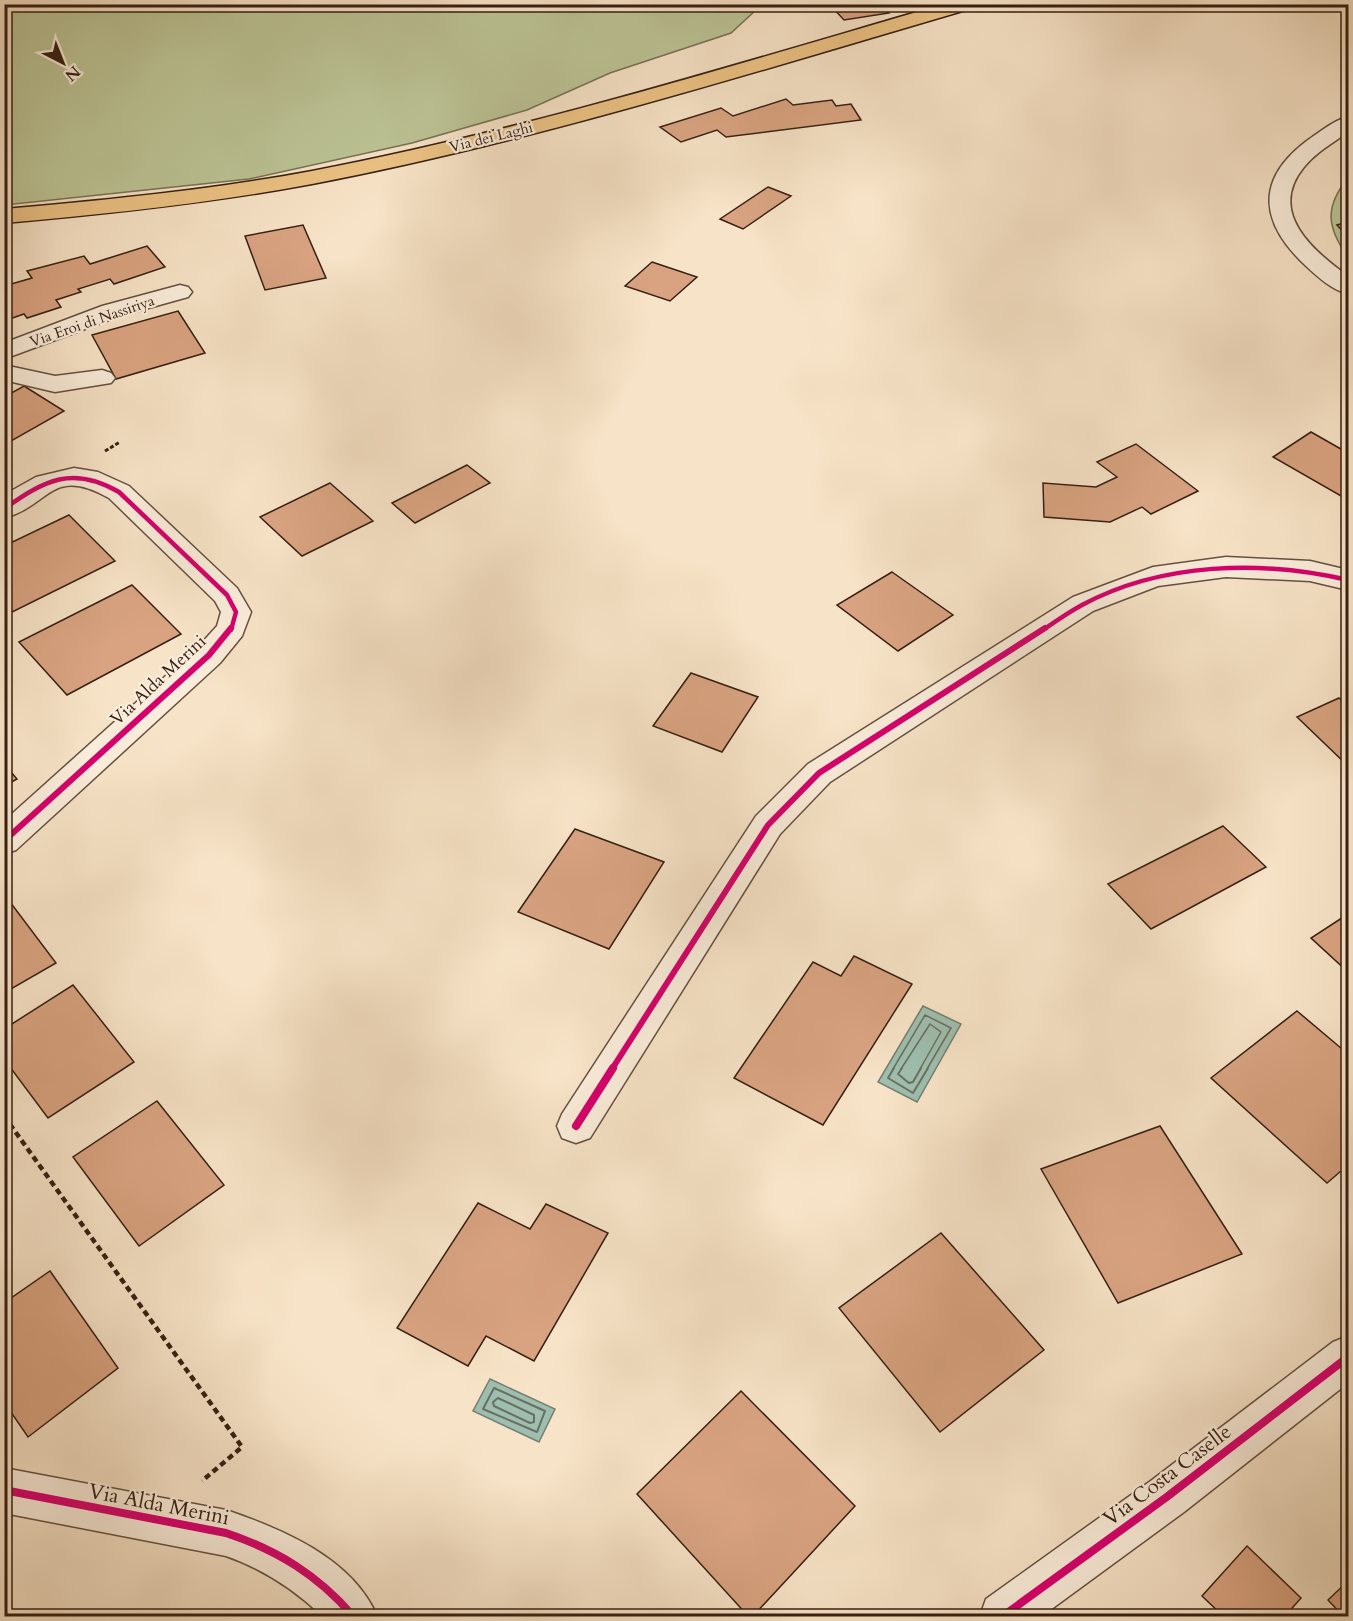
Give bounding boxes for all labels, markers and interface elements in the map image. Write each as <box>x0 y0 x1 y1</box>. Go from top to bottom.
north arrow <box>33 33 93 93</box>
text: N <box>60 61 85 86</box>
street label: Via dei Laghi <box>447 117 535 157</box>
street label: Via Eroi di Nassiriya <box>27 290 158 352</box>
street label: Via Alda Merini <box>105 629 212 731</box>
street label: Via Costa Caselle <box>1097 1418 1237 1533</box>
street label: Via Alda Merini <box>86 1477 232 1532</box>

